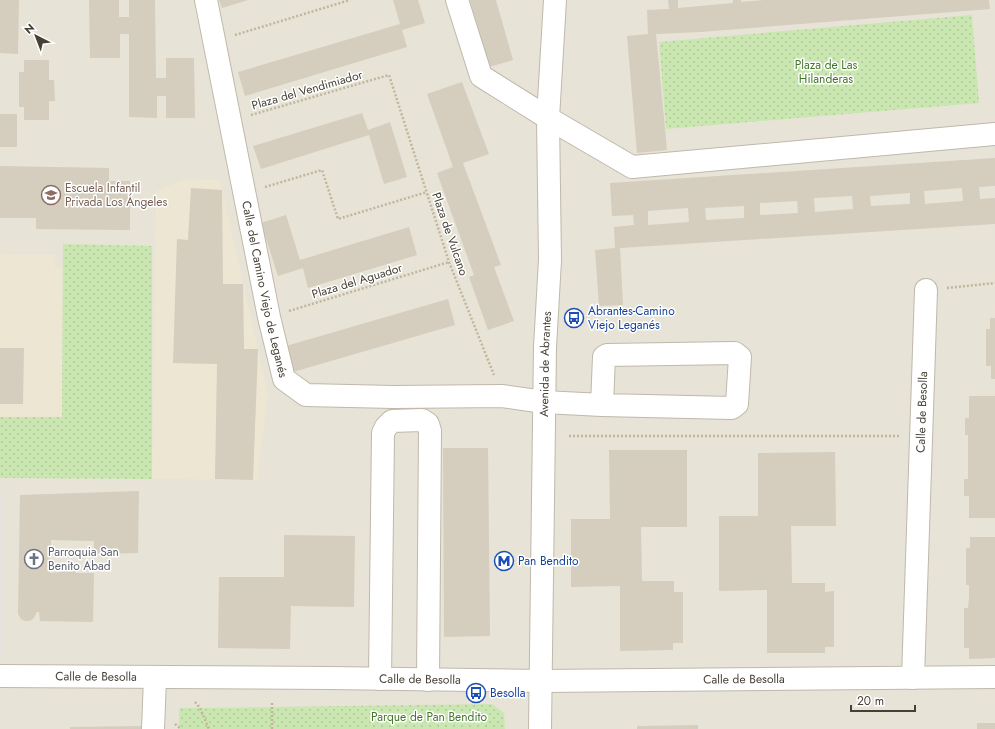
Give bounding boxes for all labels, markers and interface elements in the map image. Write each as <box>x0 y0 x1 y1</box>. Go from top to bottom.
north arrow <box>16 16 56 56</box>
text: N <box>21 20 38 37</box>
park label: Plaza de Las Hilanderas <box>795 56 857 88</box>
street label: Plaza del Vendimiador <box>249 65 365 114</box>
place label: Escuela Infantil Privada Los Ángeles <box>65 179 167 211</box>
school or university icon: Escuela Infantil Privada Los Ángeles <box>40 184 62 206</box>
street label: Plaza de Vulcano <box>427 190 473 279</box>
street label: Calle del Camino Viejo de Leganés <box>237 199 292 380</box>
street label: Plaza del Aguador <box>310 258 405 303</box>
place label: Abrantes-Camino Viejo Leganés <box>588 302 675 334</box>
bus stop icon: Abrantes-Camino Viejo Leganés <box>563 307 585 329</box>
street label: Avenida de Abrantes <box>535 310 556 417</box>
street label: Calle de Besolla <box>912 371 932 453</box>
place label: Parroquia San Benito Abad <box>48 543 119 575</box>
church icon: Parroquia San Benito Abad <box>23 548 45 570</box>
metro station icon: Pan Bendito <box>493 550 515 572</box>
place label: Pan Bendito <box>518 552 579 570</box>
street label: Calle de Besolla <box>55 667 137 686</box>
street label: Calle de Besolla <box>379 670 461 689</box>
street label: Calle de Besolla <box>703 670 785 689</box>
bus stop icon: Besolla <box>465 682 487 704</box>
place label: Besolla <box>490 684 526 702</box>
scale bar <box>851 687 915 713</box>
text: 20 m <box>857 692 884 710</box>
park label: Parque de Pan Bendito <box>371 708 487 726</box>

